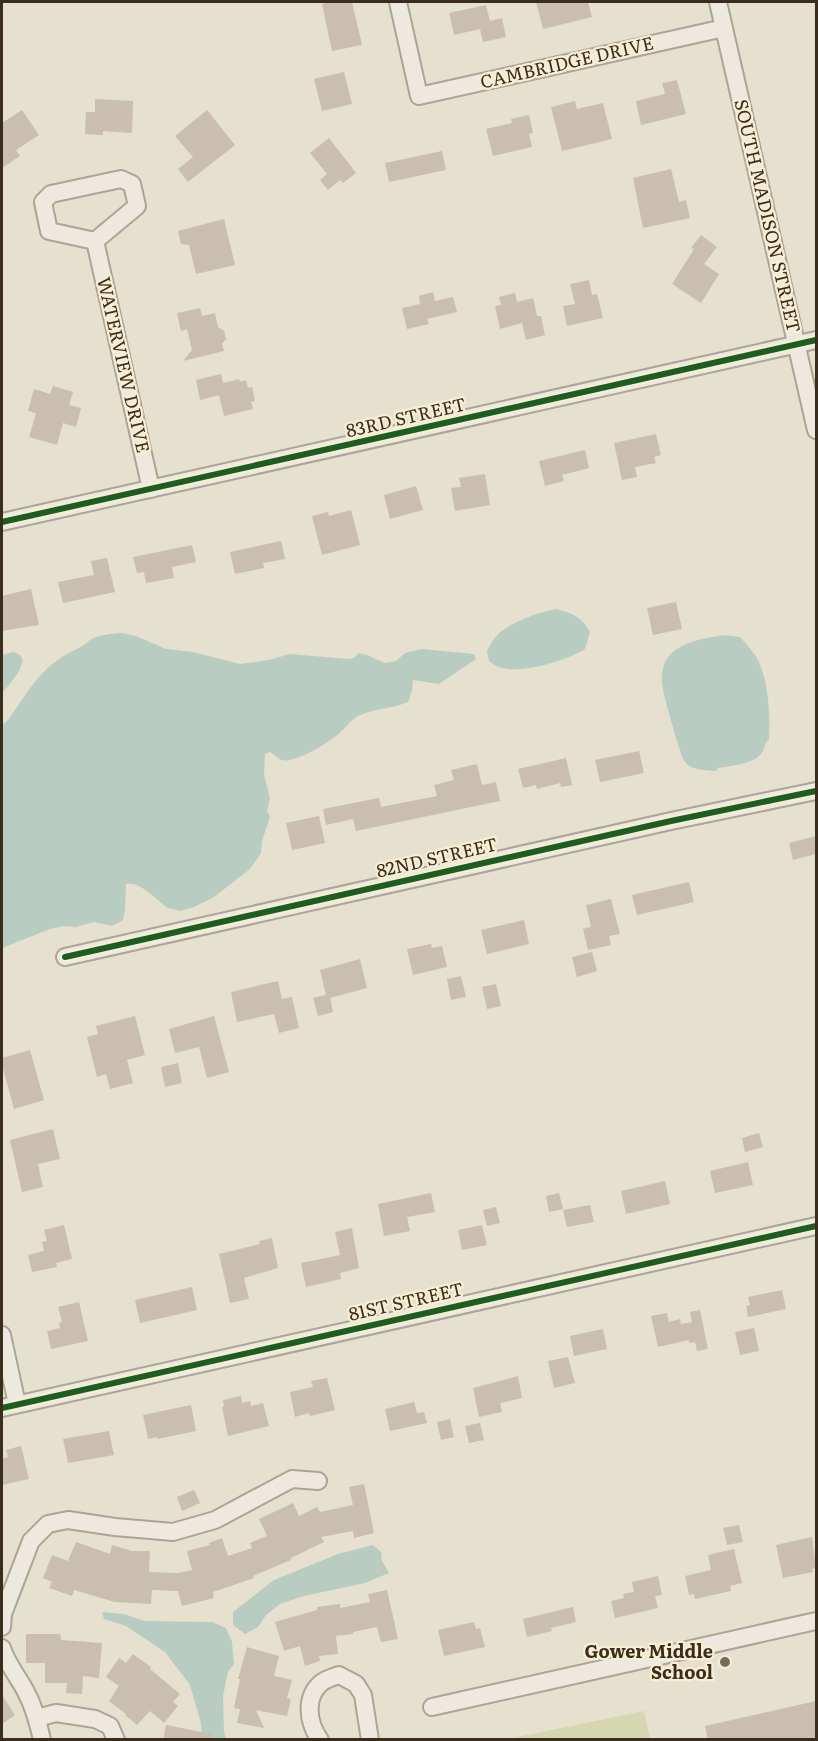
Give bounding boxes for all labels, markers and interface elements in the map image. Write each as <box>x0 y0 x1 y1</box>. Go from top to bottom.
street label: CAMBRIDGE DRIVE <box>477 28 656 95</box>
street label: SOUTH MADISON STREET <box>728 96 808 335</box>
street label: WATERVIEW DRIVE <box>91 274 158 455</box>
street label: 83RD STREET <box>343 390 468 443</box>
street label: 82ND STREET <box>373 829 500 884</box>
street label: 81ST STREET <box>346 1274 466 1327</box>
place label: Gower Middle School <box>585 1637 713 1685</box>
marker: Gower Middle School <box>718 1655 732 1669</box>

